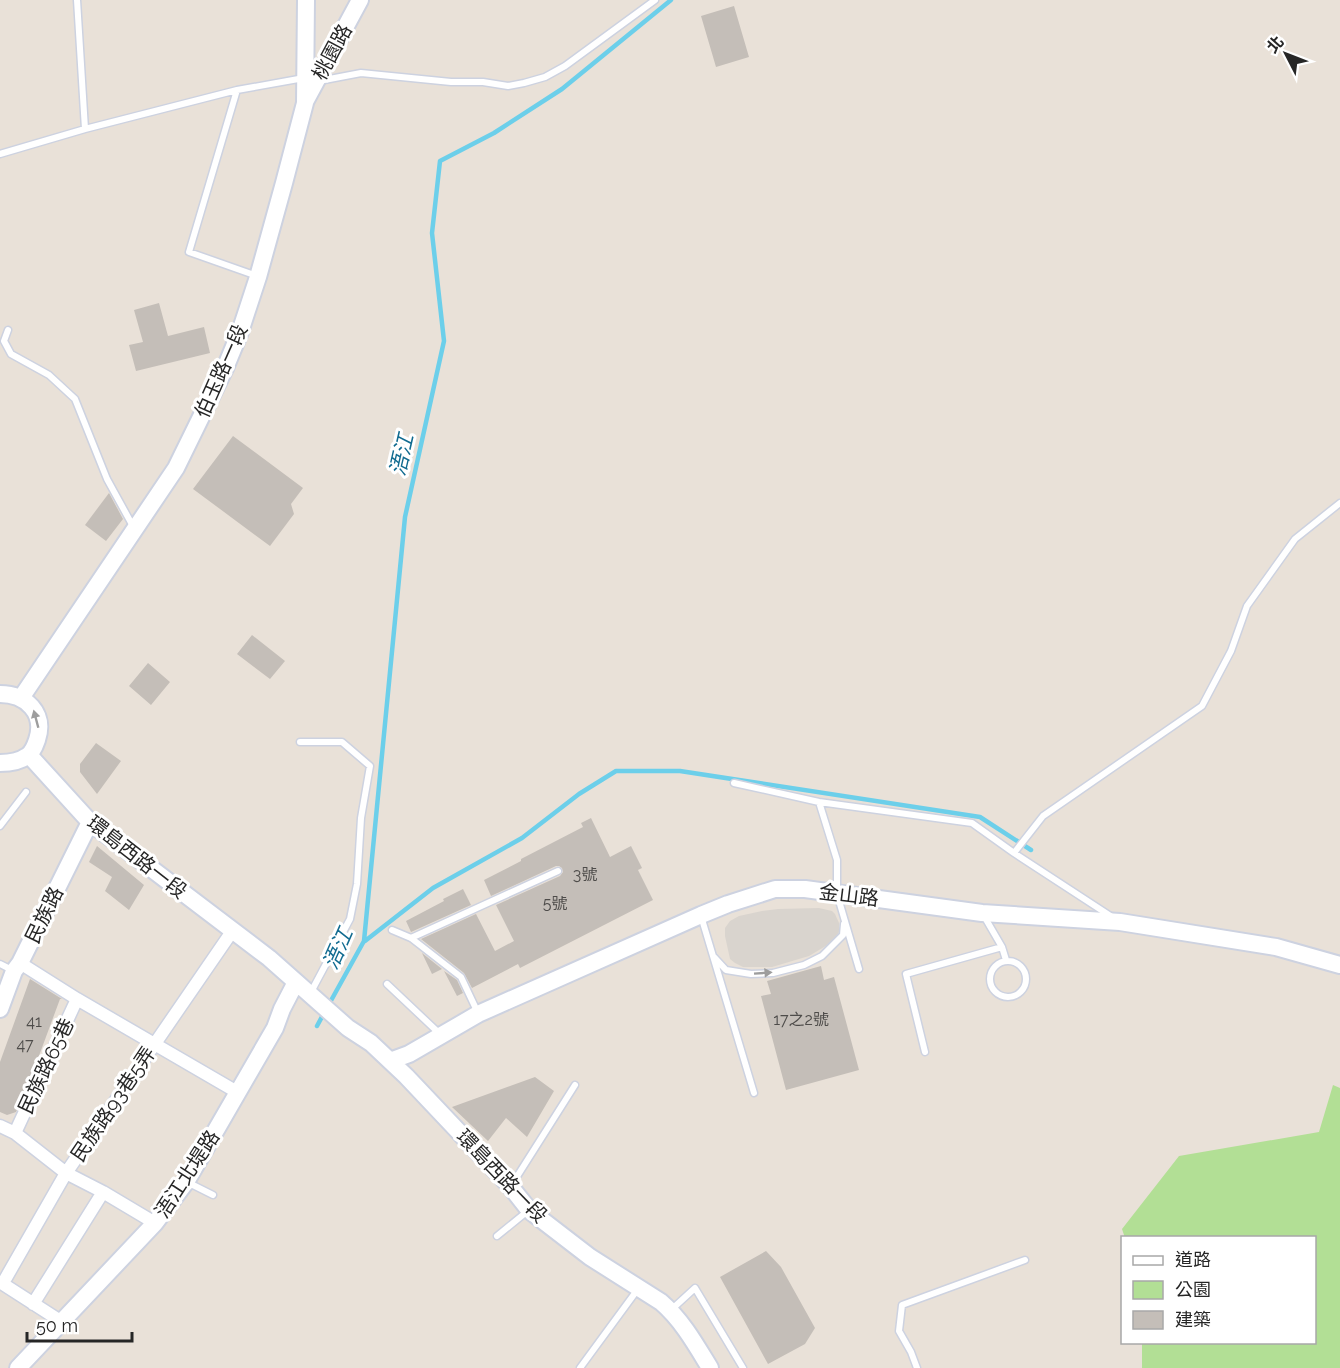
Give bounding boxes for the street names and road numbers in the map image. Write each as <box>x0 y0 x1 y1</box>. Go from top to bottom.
street label: 桃園路 <box>307 20 357 84</box>
street label: 伯玉路一段 <box>190 320 252 422</box>
street label: 環島西路一段 <box>82 811 192 903</box>
street label: 金山路 <box>818 879 880 911</box>
street label: 民族路 <box>20 883 68 947</box>
street label: 民族路65巷 <box>13 1014 79 1118</box>
street label: 民族路93巷5弄 <box>66 1042 160 1166</box>
street label: 環島西路一段 <box>452 1125 552 1227</box>
street label: 浯江北堤路 <box>150 1126 224 1222</box>

